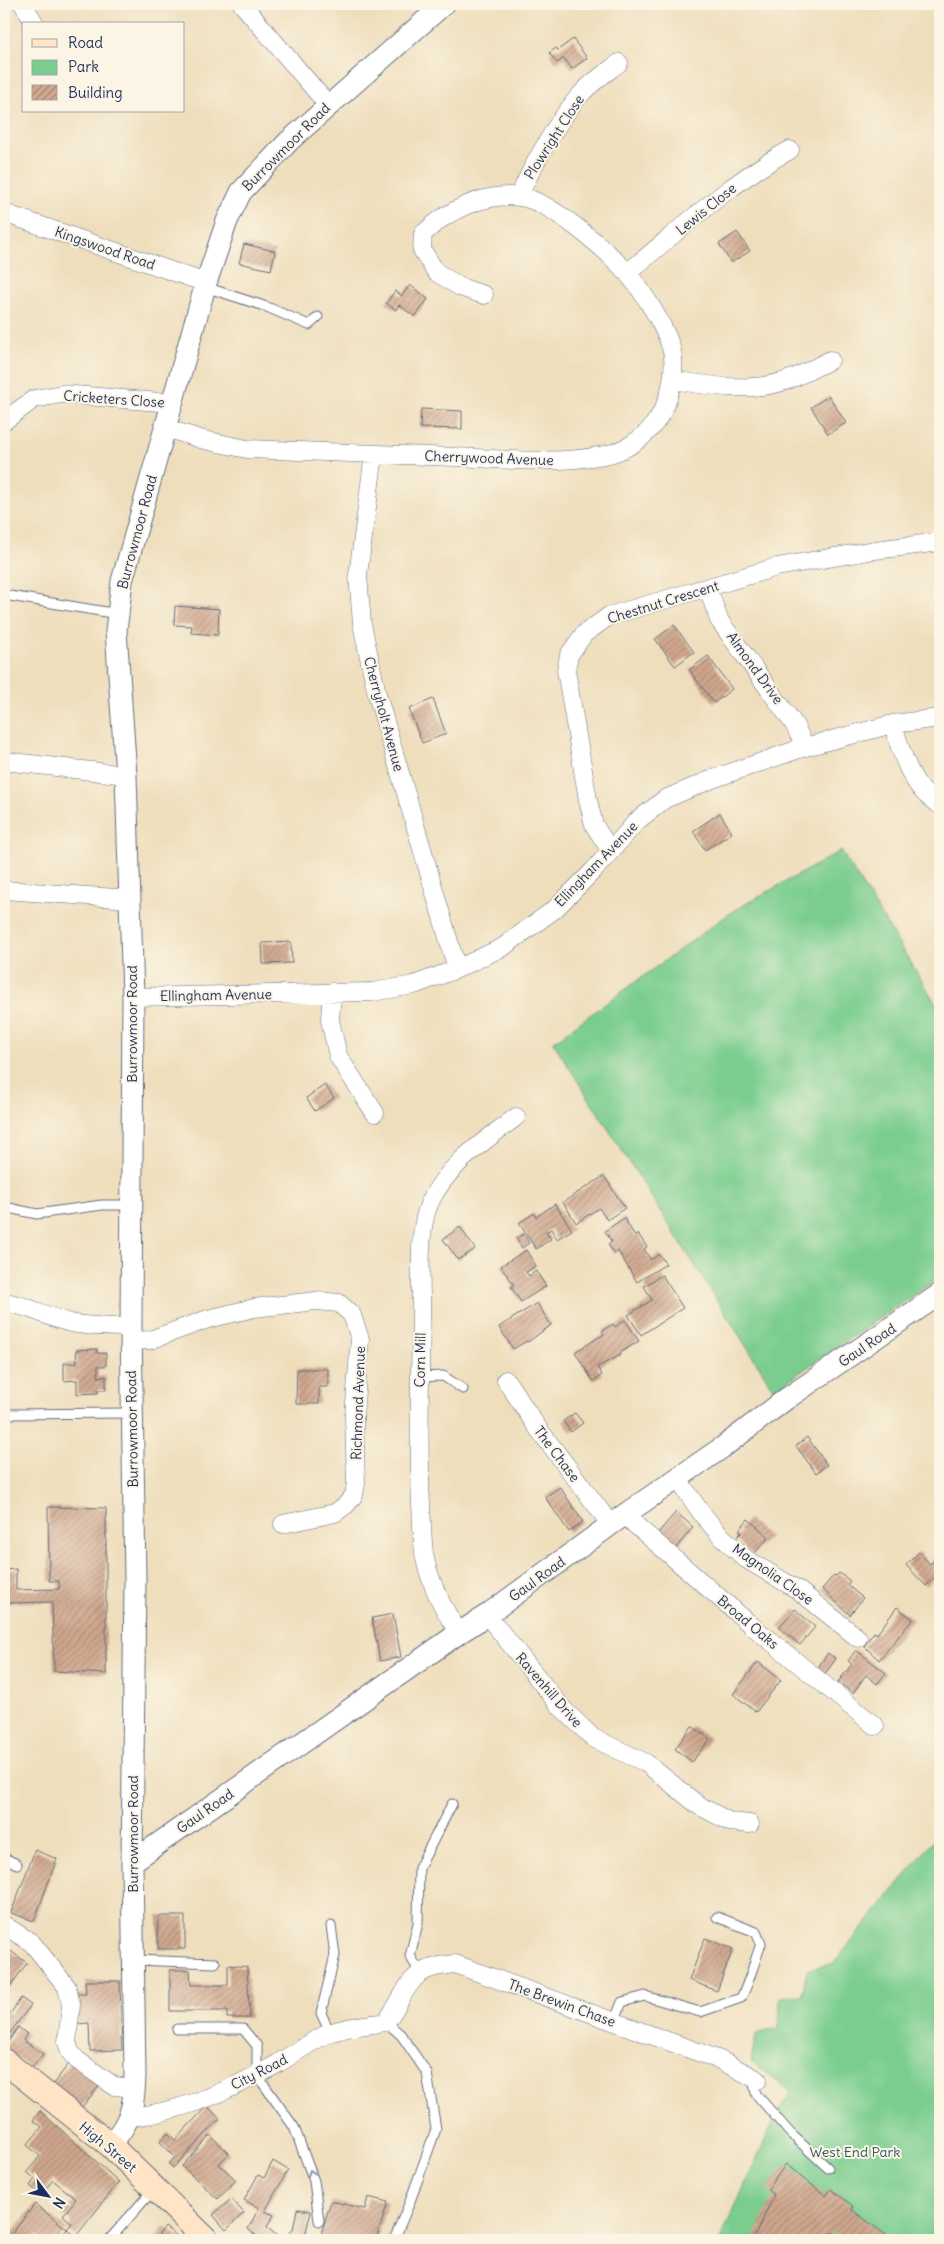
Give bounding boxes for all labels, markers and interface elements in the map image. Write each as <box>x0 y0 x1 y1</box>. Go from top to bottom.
legend <box>22 22 185 112</box>
text: Road <box>68 33 103 52</box>
text: Park <box>68 57 99 76</box>
text: Building <box>68 83 123 102</box>
street label: Plowright Close <box>520 91 588 183</box>
street label: Burrowmoor Road <box>238 99 334 195</box>
street label: Lewis Close <box>672 179 740 239</box>
street label: Kingswood Road <box>52 222 158 274</box>
street label: Cricketers Close <box>63 386 165 412</box>
street label: Cherrywood Avenue <box>424 447 554 469</box>
street label: Burrowmoor Road <box>113 473 161 591</box>
street label: Chestnut Crescent <box>605 576 721 628</box>
street label: Almond Drive <box>723 628 787 708</box>
street label: Cherryholt Avenue <box>360 655 408 773</box>
street label: Ellingham Avenue <box>551 817 641 911</box>
street label: Burrowmoor Road <box>123 965 141 1083</box>
street label: Ellingham Avenue <box>160 985 272 1005</box>
street label: Gaul Road <box>835 1319 899 1371</box>
street label: Corn Mill <box>411 1332 429 1388</box>
street label: Richmond Avenue <box>347 1346 369 1460</box>
street label: Burrowmoor Road <box>122 1370 142 1488</box>
street label: The Chase <box>530 1422 584 1486</box>
street label: Magnolia Close <box>729 1539 817 1609</box>
street label: Gaul Road <box>505 1552 569 1606</box>
street label: Broad Oaks <box>714 1591 782 1653</box>
street label: Ravenhill Drive <box>512 1649 586 1731</box>
street label: Burrowmoor Road <box>124 1775 142 1893</box>
street label: Gaul Road <box>173 1785 237 1837</box>
street label: The Brewin Chase <box>506 1975 618 2031</box>
street label: City Road <box>228 2050 290 2094</box>
street label: High Street <box>75 2118 141 2176</box>
park label: West End Park <box>810 2143 900 2161</box>
one-way arrow <box>307 2169 317 2178</box>
north arrow <box>22 2172 72 2222</box>
text: N <box>49 2194 69 2212</box>

